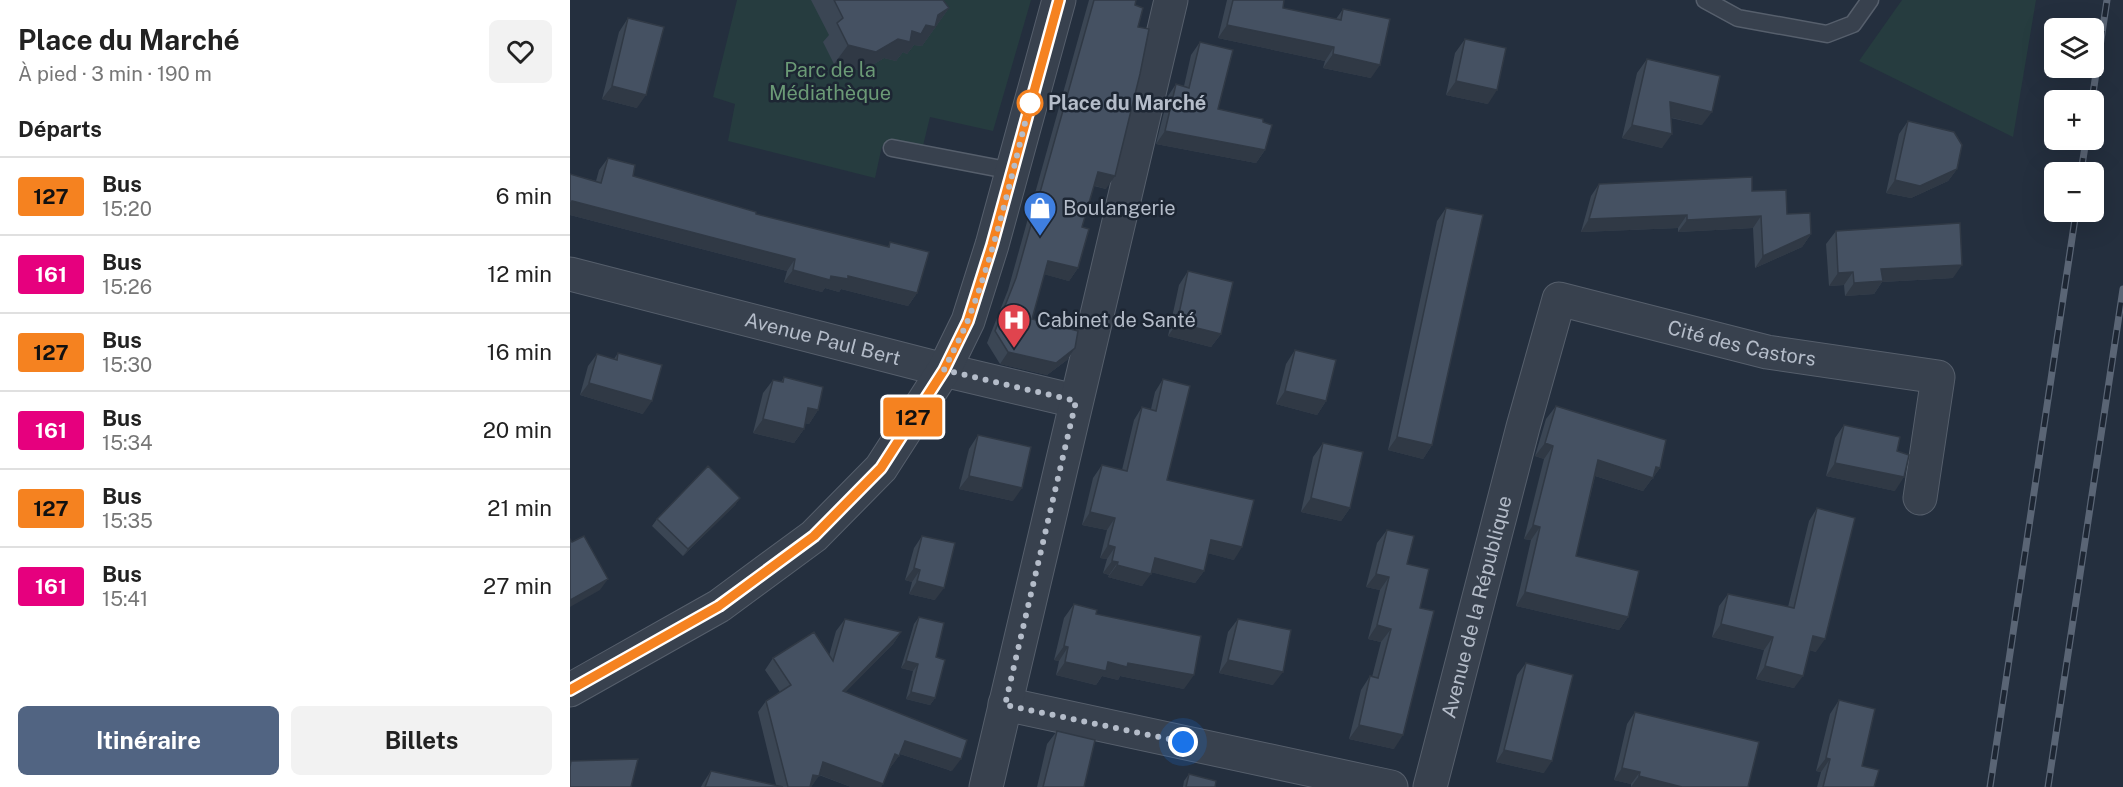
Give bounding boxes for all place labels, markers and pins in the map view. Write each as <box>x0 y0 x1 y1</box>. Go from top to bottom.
marker: Place du Marché <box>1017 90 1043 116</box>
place label: Place du Marché <box>1048 91 1206 115</box>
shop icon: Boulangerie <box>1022 190 1058 237</box>
place label: Boulangerie <box>1063 196 1176 220</box>
hospital icon: Cabinet de Santé <box>996 302 1032 349</box>
place label: Cabinet de Santé <box>1037 308 1196 332</box>

